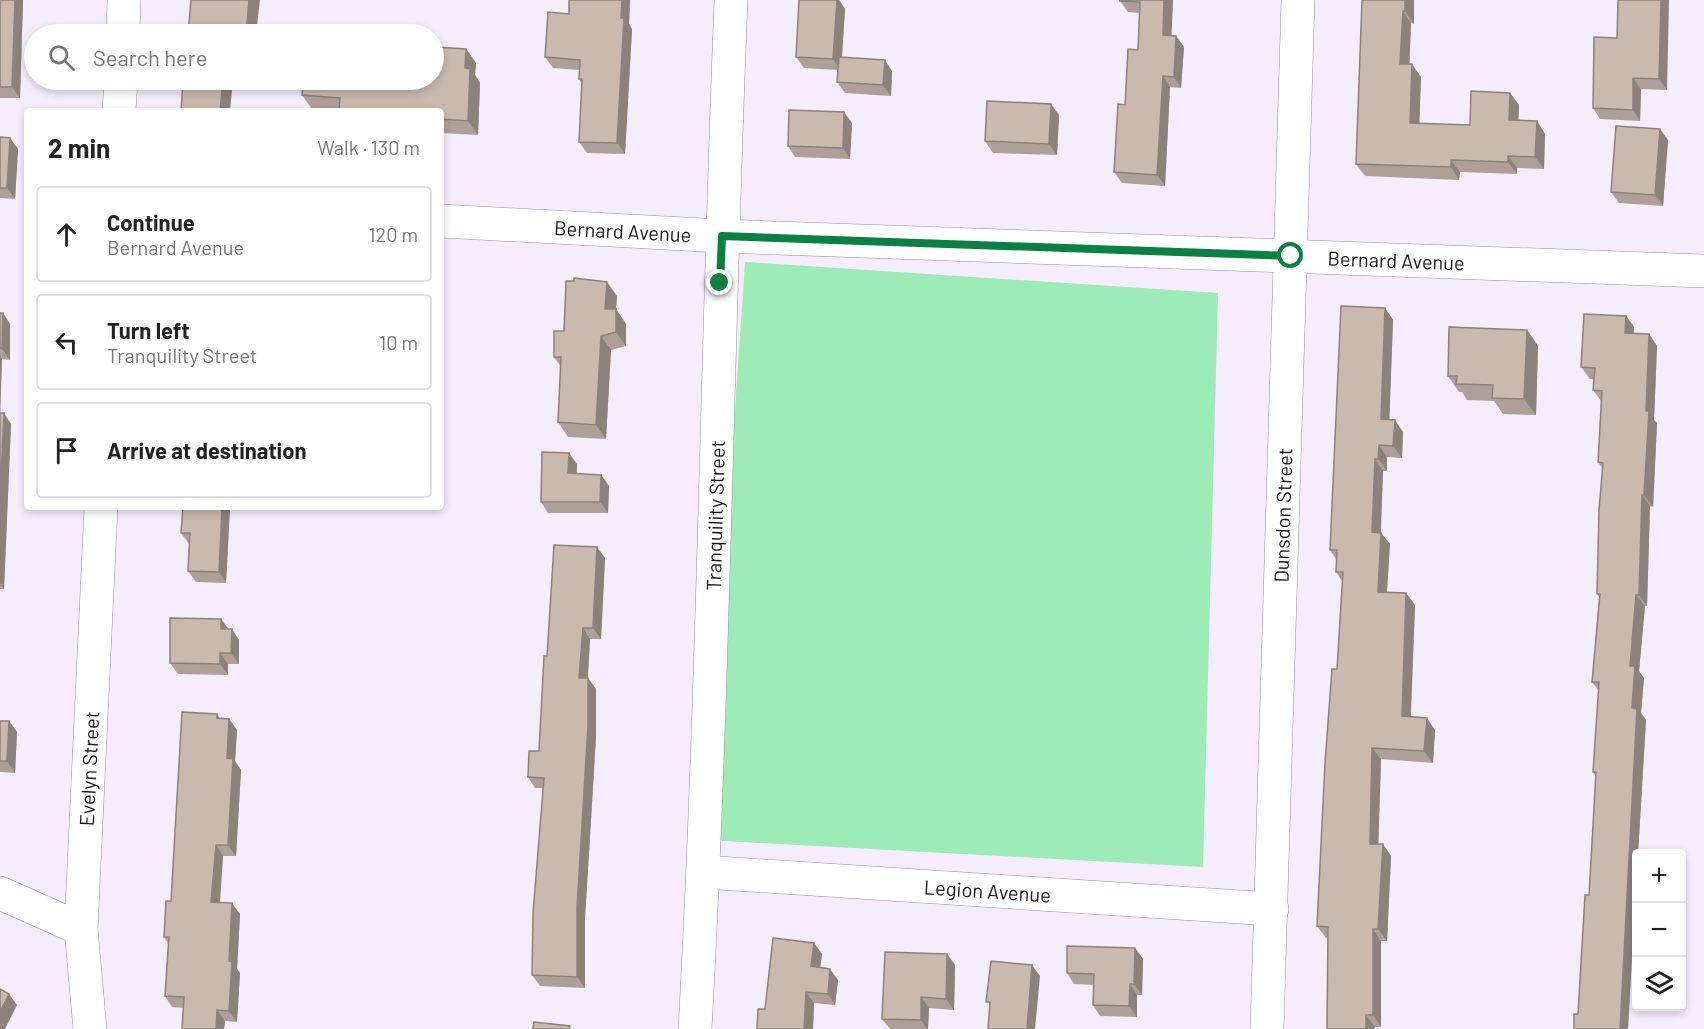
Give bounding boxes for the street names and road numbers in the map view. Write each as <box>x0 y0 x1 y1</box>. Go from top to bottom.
street label: Bernard Avenue <box>554 215 692 246</box>
street label: Bernard Avenue <box>1327 246 1465 274</box>
street label: Tranquility Street <box>701 440 729 591</box>
street label: Dunsdon Street <box>1268 448 1296 583</box>
street label: Evelyn Street <box>74 710 103 827</box>
street label: Legion Avenue <box>923 874 1052 907</box>

